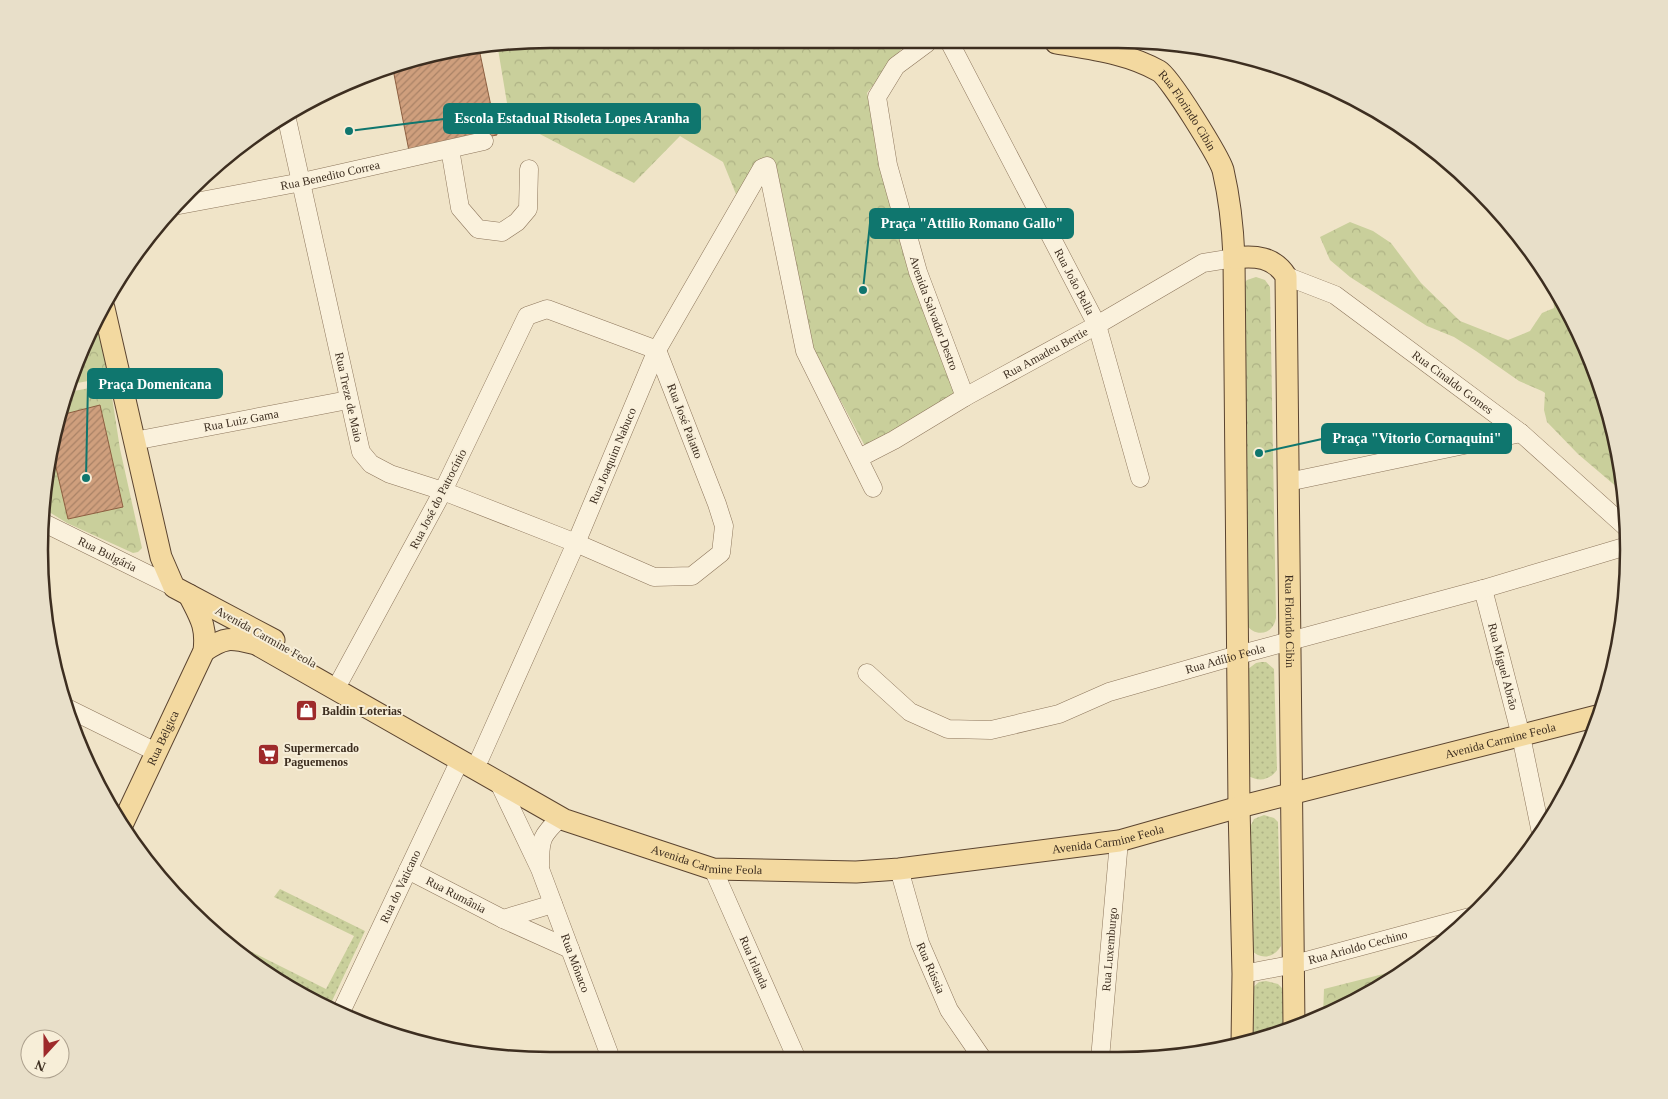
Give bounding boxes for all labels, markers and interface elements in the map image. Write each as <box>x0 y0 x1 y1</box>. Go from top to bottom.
street label: Rua Florindo Cibin <box>1155 67 1219 153</box>
callout: Escola Estadual Risoleta Lopes Aranha <box>444 104 700 133</box>
text: Escola Estadual Risoleta Lopes Aranha <box>455 111 689 126</box>
street label: Rua Benedito Correa <box>279 158 382 193</box>
callout: Praça "Attilio Romano Gallo" <box>870 209 1073 238</box>
text: Praça "Attilio Romano Gallo" <box>881 216 1063 231</box>
street label: Rua João Bella <box>1051 246 1098 318</box>
street label: Avenida Salvador Destro <box>907 255 961 372</box>
street label: Rua Amadeu Bertie <box>1001 324 1090 382</box>
street label: Rua Cinaldo Gomes <box>1409 348 1496 417</box>
street label: Rua Treze de Maio <box>332 351 366 443</box>
callout: Praça Domenicana <box>88 369 222 398</box>
text: Praça Domenicana <box>98 377 212 392</box>
street label: Rua José Paiatto <box>664 381 706 461</box>
street label: Rua Joaquim Nabuco <box>586 405 639 506</box>
street label: Rua Luiz Gama <box>202 406 280 435</box>
callout: Praça "Vitorio Cornaquini" <box>1322 424 1511 453</box>
text: Praça "Vitorio Cornaquini" <box>1332 431 1502 446</box>
street label: Rua José do Patrocínio <box>407 447 469 551</box>
street label: Rua Bulgária <box>76 534 140 575</box>
street label: Rua Florindo Cibin <box>1282 575 1297 668</box>
street label: Avenida Carmine Feola <box>213 603 320 671</box>
street label: Rua Miguel Abrão <box>1485 621 1521 711</box>
street label: Rua Adílio Feola <box>1184 641 1267 677</box>
shop icon: Baldin Loterias <box>294 699 318 723</box>
place label: Baldin Loterias <box>322 704 402 718</box>
street label: Rua Bélgica <box>144 708 182 768</box>
street label: Avenida Carmine Feola <box>1443 720 1558 761</box>
place label: Supermercado Paguemenos <box>284 741 359 769</box>
supermarket icon: Supermercado Paguemenos <box>256 743 280 767</box>
street label: Avenida Carmine Feola <box>1051 821 1166 856</box>
street label: Avenida Carmine Feola <box>649 842 763 877</box>
street label: Rua do Vaticano <box>377 848 423 925</box>
street label: Rua Rumânia <box>424 873 489 916</box>
street label: Rua Luxemburgo <box>1099 907 1120 992</box>
street label: Rua Arioldo Cechino <box>1307 927 1409 967</box>
street label: Rua Mônaco <box>558 932 593 994</box>
street label: Rua Irlanda <box>736 934 772 992</box>
street label: Rua Rússia <box>914 940 948 996</box>
north arrow <box>20 1029 70 1079</box>
text: N <box>33 1057 48 1074</box>

